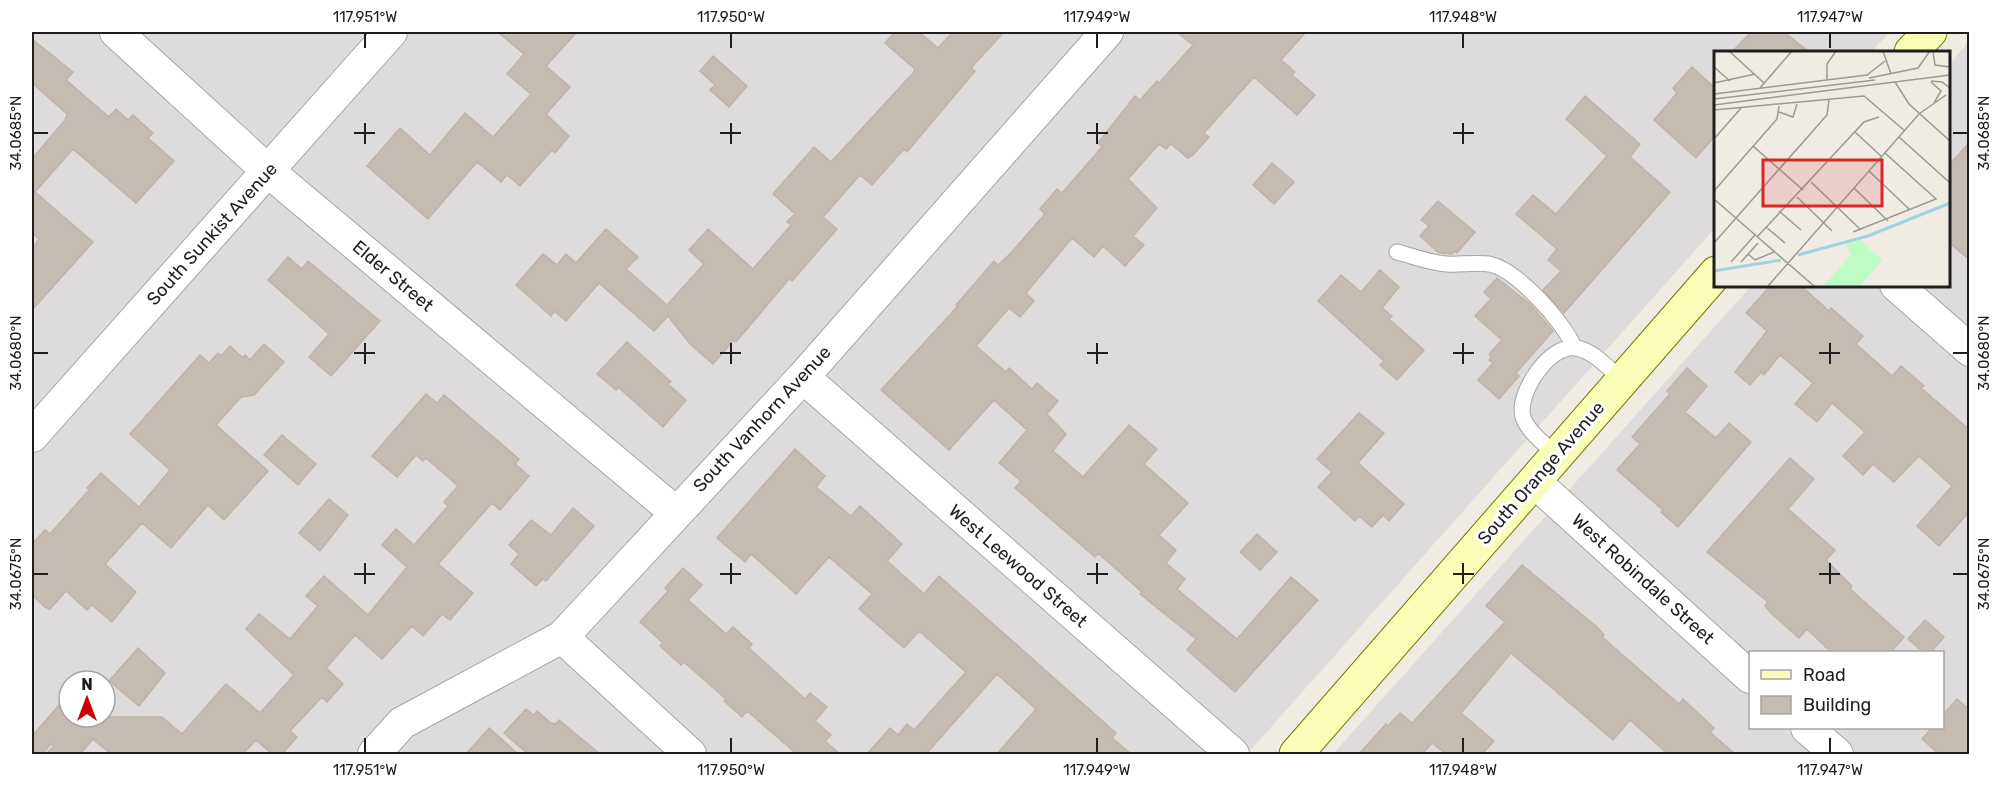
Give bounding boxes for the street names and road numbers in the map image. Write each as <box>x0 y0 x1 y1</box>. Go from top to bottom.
street label: South Sunkist Avenue <box>142 158 282 310</box>
street label: Elder Street <box>348 236 438 316</box>
street label: South Vanhorn Avenue <box>689 341 835 497</box>
street label: South Orange Avenue <box>1473 397 1609 549</box>
street label: West Leewood Street <box>944 500 1092 632</box>
street label: West Robindale Street <box>1567 509 1719 649</box>

